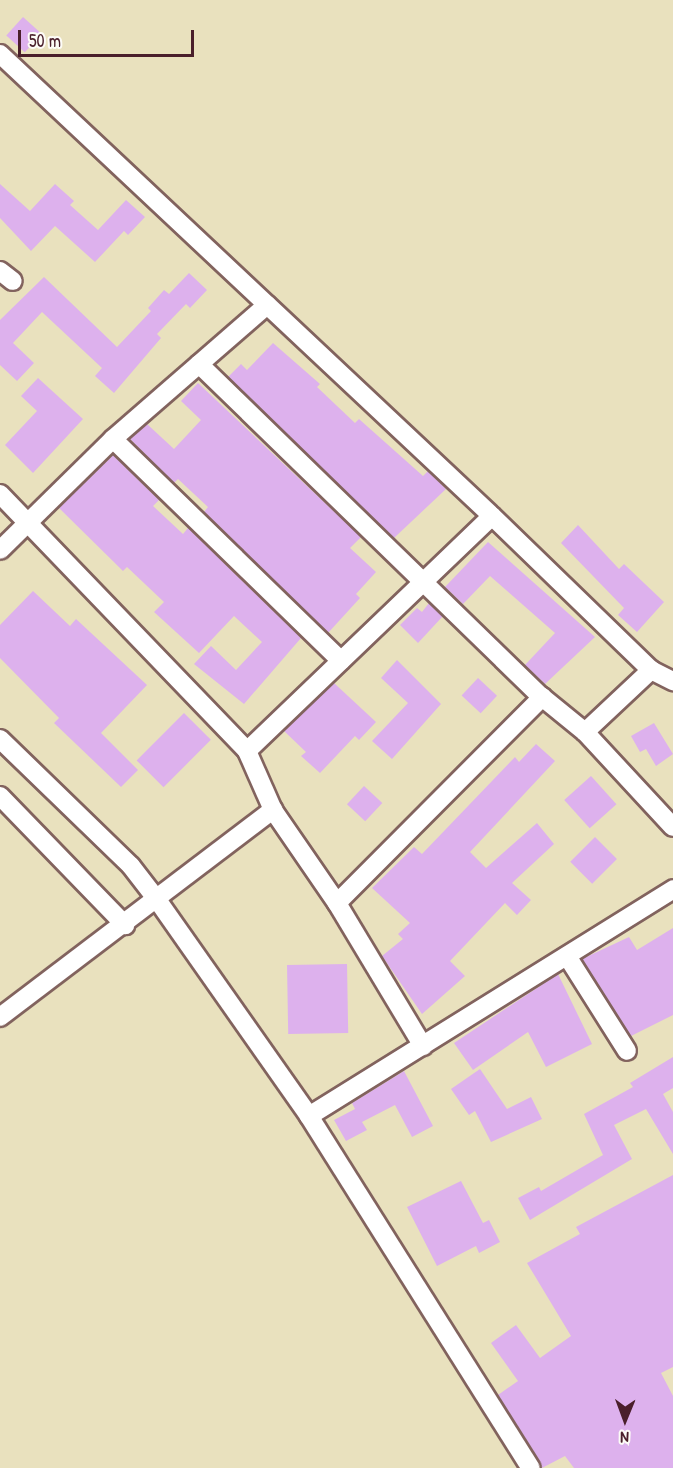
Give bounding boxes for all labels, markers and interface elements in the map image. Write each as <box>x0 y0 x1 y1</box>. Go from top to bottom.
scale bar <box>21 18 196 56</box>
text: 50 m <box>29 28 61 53</box>
north arrow <box>595 1390 655 1450</box>
text: N <box>620 1427 629 1449</box>

